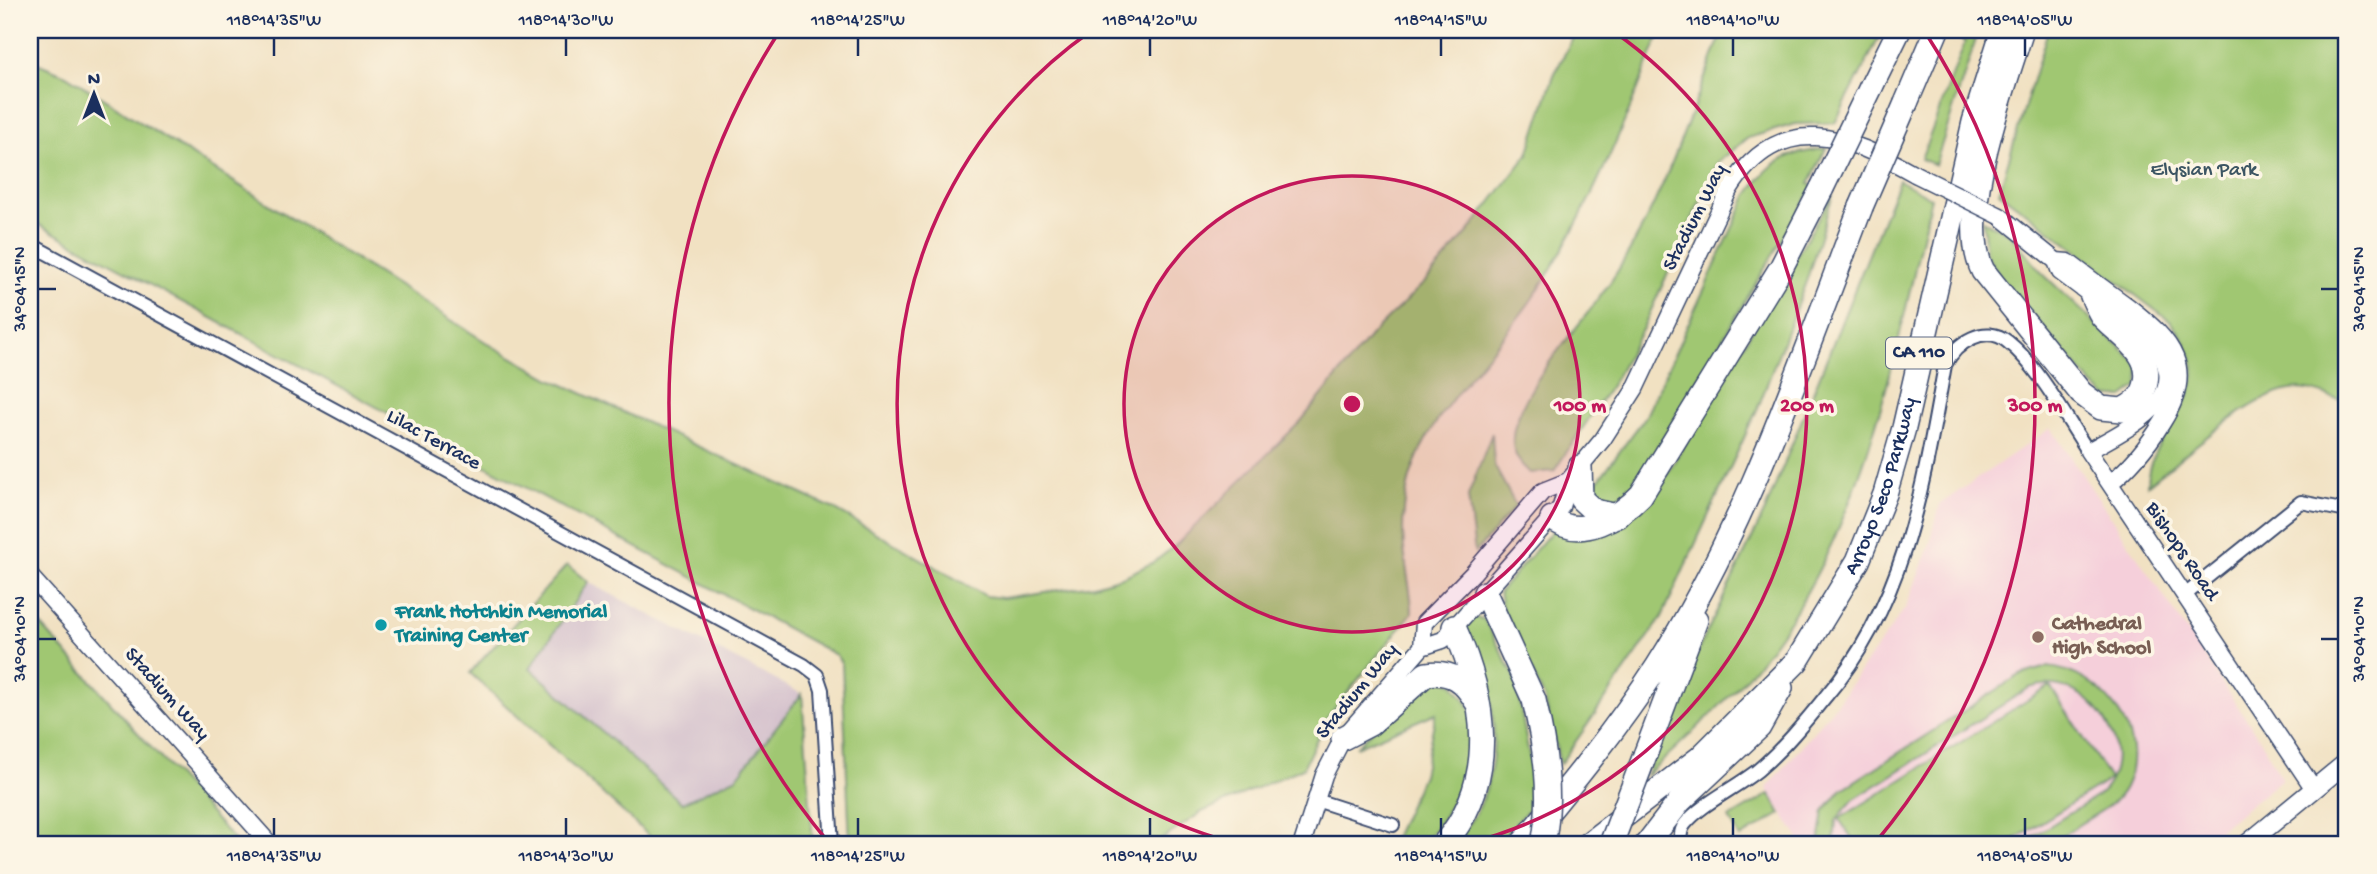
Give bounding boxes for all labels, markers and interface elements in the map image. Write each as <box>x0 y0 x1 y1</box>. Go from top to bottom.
text: 118°14'35"W <box>226 11 321 32</box>
text: 118°14'30"W <box>517 11 614 32</box>
text: 118°14'25"W <box>810 11 905 32</box>
text: 118°14'20"W <box>1102 11 1197 32</box>
text: 118°14'15"W <box>1394 11 1487 32</box>
text: 118°14'10"W <box>1685 11 1780 32</box>
text: 118°14'05"W <box>1976 11 2073 32</box>
north arrow <box>60 60 130 130</box>
text: N <box>88 69 100 92</box>
park label: Elysian Park <box>2151 159 2260 184</box>
street label: Stadium Way <box>1658 160 1734 276</box>
text: 34°04'15"N <box>11 246 32 333</box>
text: 34°04'15"N <box>2350 246 2371 333</box>
road number: CA 110 <box>1886 338 1952 368</box>
centre of rings <box>1340 392 1364 416</box>
text: 100 m <box>1553 395 1606 420</box>
text: 200 m <box>1780 395 1834 420</box>
street label: Arroyo Seco Parkway <box>1840 395 1923 580</box>
text: 300 m <box>2007 395 2062 420</box>
street label: Lilac Terrace <box>381 405 486 478</box>
street label: Bishops Road <box>2138 497 2224 608</box>
text: 34°04'10"N <box>11 596 32 683</box>
text: 34°04'10"N <box>2350 596 2371 683</box>
place label: Frank Hotchkin Memorial Training Center <box>393 601 608 650</box>
place label: Cathedral High School <box>2051 613 2152 662</box>
marker: Frank Hotchkin Memorial Training Center <box>373 617 389 633</box>
marker: Cathedral High School <box>2030 629 2046 645</box>
street label: Stadium Way <box>1312 639 1404 745</box>
street label: Stadium Way <box>118 643 214 747</box>
text: 118°14'35"W <box>226 847 321 868</box>
text: 118°14'30"W <box>517 847 614 868</box>
text: 118°14'25"W <box>810 847 905 868</box>
text: 118°14'20"W <box>1102 847 1197 868</box>
text: 118°14'15"W <box>1394 847 1487 868</box>
text: 118°14'10"W <box>1685 847 1780 868</box>
text: 118°14'05"W <box>1976 847 2073 868</box>

